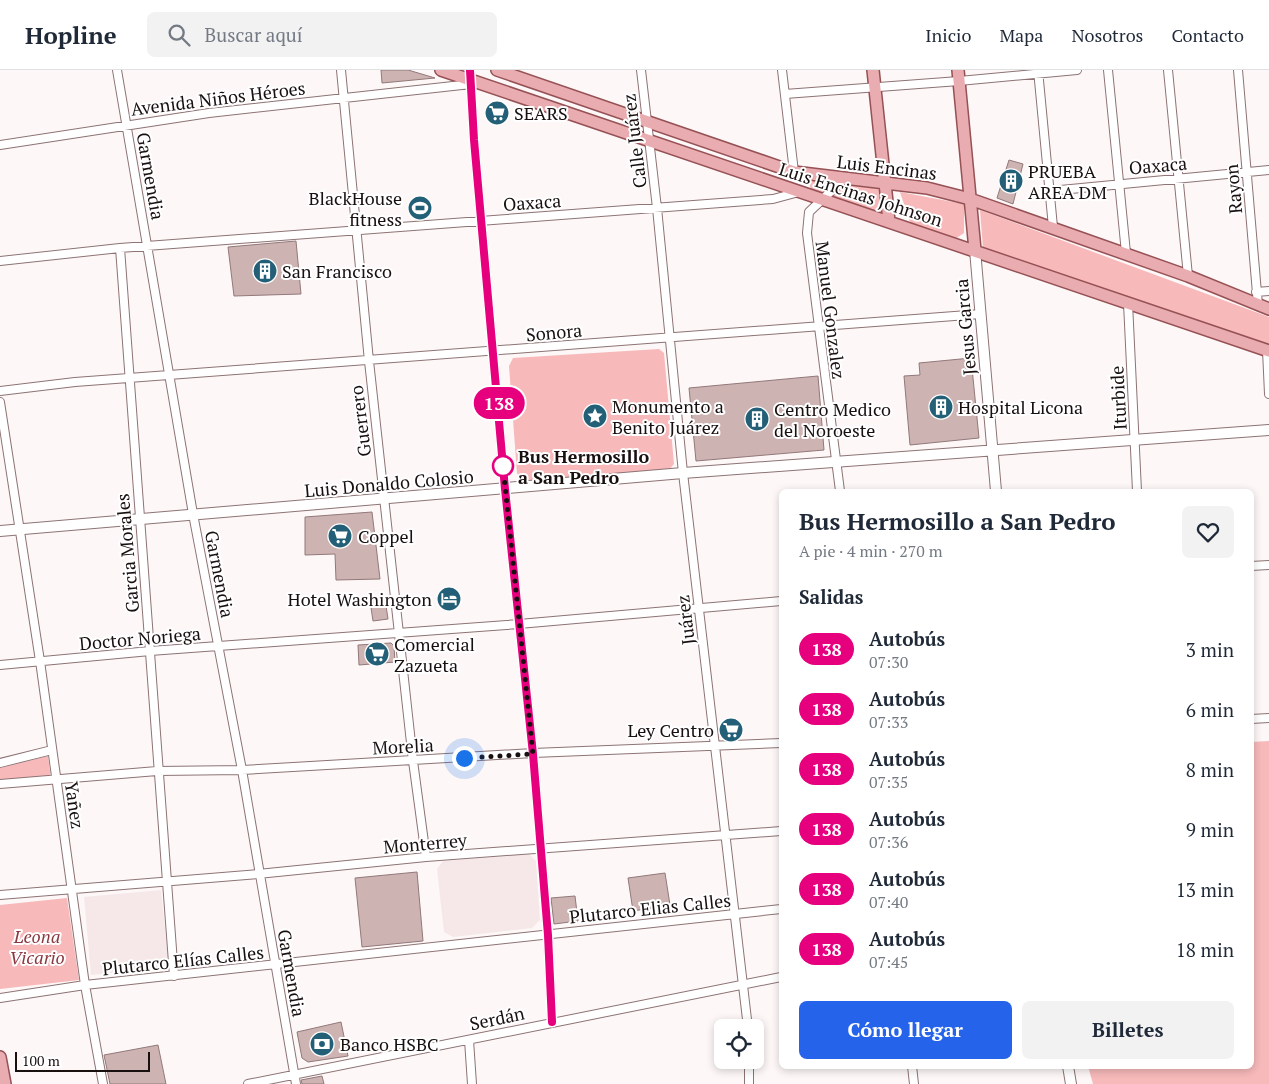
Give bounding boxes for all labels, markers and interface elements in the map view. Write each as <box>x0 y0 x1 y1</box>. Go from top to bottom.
search box <box>147 12 497 57</box>
text: Hopline <box>25 19 117 51</box>
icon: search <box>165 21 193 49</box>
text: Buscar aquí <box>205 22 302 47</box>
text: Inicio <box>925 23 971 47</box>
text: Mapa <box>999 23 1043 47</box>
text: Nosotros <box>1071 23 1143 47</box>
text: Contacto <box>1171 23 1244 47</box>
street label: Avenida Niños Héroes <box>129 75 307 121</box>
street label: Calle Juárez <box>616 92 652 190</box>
supermarket icon: SEARS <box>484 100 510 126</box>
place label: SEARS <box>514 101 568 125</box>
street label: Garmendia <box>132 131 170 221</box>
street label: Luis Encinas <box>836 149 938 185</box>
street label: Oaxaca <box>1128 151 1188 179</box>
street label: Luis Encinas Johnson <box>776 156 946 232</box>
place label: PRUEBA AREA DM <box>1028 159 1107 204</box>
street label: Rayon <box>1219 163 1247 215</box>
building icon: PRUEBA AREA DM <box>998 168 1024 194</box>
place label: BlackHouse fitness <box>309 186 402 231</box>
street label: Oaxaca <box>502 188 562 216</box>
sports icon: BlackHouse fitness <box>407 195 433 221</box>
street label: Manuel Gonzalez <box>811 240 851 380</box>
building icon: San Francisco <box>252 258 278 284</box>
place label: San Francisco <box>282 259 392 283</box>
street label: Jesus Garcia <box>949 278 981 376</box>
street label: Sonora <box>525 318 583 346</box>
street label: Iturbide <box>1104 365 1132 431</box>
street label: Guerrero <box>344 384 376 458</box>
line badge: 138 <box>470 387 528 419</box>
text: 138 <box>484 391 514 415</box>
place label: Monumento a Benito Juárez <box>612 394 724 439</box>
building icon: Hospital Licona <box>928 394 954 420</box>
place label: Hospital Licona <box>958 395 1083 419</box>
place label: Centro Medico del Noroeste <box>774 397 891 442</box>
place icon: Monumento a Benito Juárez <box>582 403 608 429</box>
building icon: Centro Medico del Noroeste <box>744 406 770 432</box>
place label: Bus Hermosillo a San Pedro <box>518 444 650 489</box>
marker: Bus Hermosillo a San Pedro <box>492 455 514 477</box>
street label: Luis Donaldo Colosio <box>303 464 475 502</box>
street label: Garcia Morales <box>110 492 144 614</box>
text: Bus Hermosillo a San Pedro <box>799 505 1116 537</box>
button: heart <box>1182 506 1234 558</box>
supermarket icon: Coppel <box>327 523 353 549</box>
place label: Coppel <box>358 524 414 548</box>
street label: Garmendia <box>200 528 240 620</box>
text: A pie · 4 min · 270 m <box>799 540 943 562</box>
text: Salidas <box>799 584 863 609</box>
hotel icon: Hotel Washington <box>436 586 462 612</box>
place label: Hotel Washington <box>288 587 432 611</box>
street label: Juárez <box>670 594 700 646</box>
street label: Doctor Noriega <box>78 621 202 655</box>
text: Autobús <box>869 626 945 651</box>
place label: Comercial Zazueta <box>394 632 475 677</box>
text: 138 <box>811 637 842 661</box>
text: 3 min <box>1186 637 1234 662</box>
supermarket icon: Comercial Zazueta <box>364 641 390 667</box>
text: 07:30 <box>869 651 908 673</box>
text: Autobús <box>869 686 945 711</box>
text: 138 <box>811 697 842 721</box>
text: 6 min <box>1186 697 1234 722</box>
text: 07:33 <box>869 711 908 733</box>
supermarket icon: Ley Centro <box>718 717 744 743</box>
place label: Ley Centro <box>627 718 714 742</box>
street label: Morelia <box>372 732 434 760</box>
your location <box>452 746 477 771</box>
text: Autobús <box>869 746 945 771</box>
text: 138 <box>811 757 842 781</box>
text: 8 min <box>1186 757 1234 782</box>
text: 07:35 <box>869 771 908 793</box>
street label: Yañez <box>60 780 90 830</box>
text: Autobús <box>869 806 945 831</box>
text: 138 <box>811 817 842 841</box>
text: 9 min <box>1186 817 1234 842</box>
street label: Monterrey <box>382 827 469 859</box>
text: 07:36 <box>869 831 908 853</box>
text: Autobús <box>869 866 945 891</box>
text: 138 <box>811 877 842 901</box>
text: 13 min <box>1176 877 1234 902</box>
street label: Plutarco Elias Calles <box>568 888 732 928</box>
text: 07:40 <box>869 891 908 913</box>
park label: Leona Vicario <box>9 924 65 969</box>
text: Autobús <box>869 926 945 951</box>
street label: Garmendia <box>273 928 311 1018</box>
text: 138 <box>811 937 842 961</box>
text: 18 min <box>1176 937 1234 962</box>
street label: Plutarco Elías Calles <box>101 940 265 980</box>
text: 07:45 <box>869 951 908 973</box>
street label: Serdán <box>467 1000 527 1035</box>
button: Cómo llegar <box>799 1001 1012 1059</box>
button: Billetes <box>1022 1001 1234 1059</box>
map controls <box>714 1019 764 1069</box>
button: locate <box>714 1019 764 1069</box>
bank icon: Banco HSBC <box>309 1031 335 1057</box>
place label: Banco HSBC <box>340 1032 439 1056</box>
scale bar <box>15 1049 150 1072</box>
text: 100 m <box>22 1051 60 1070</box>

